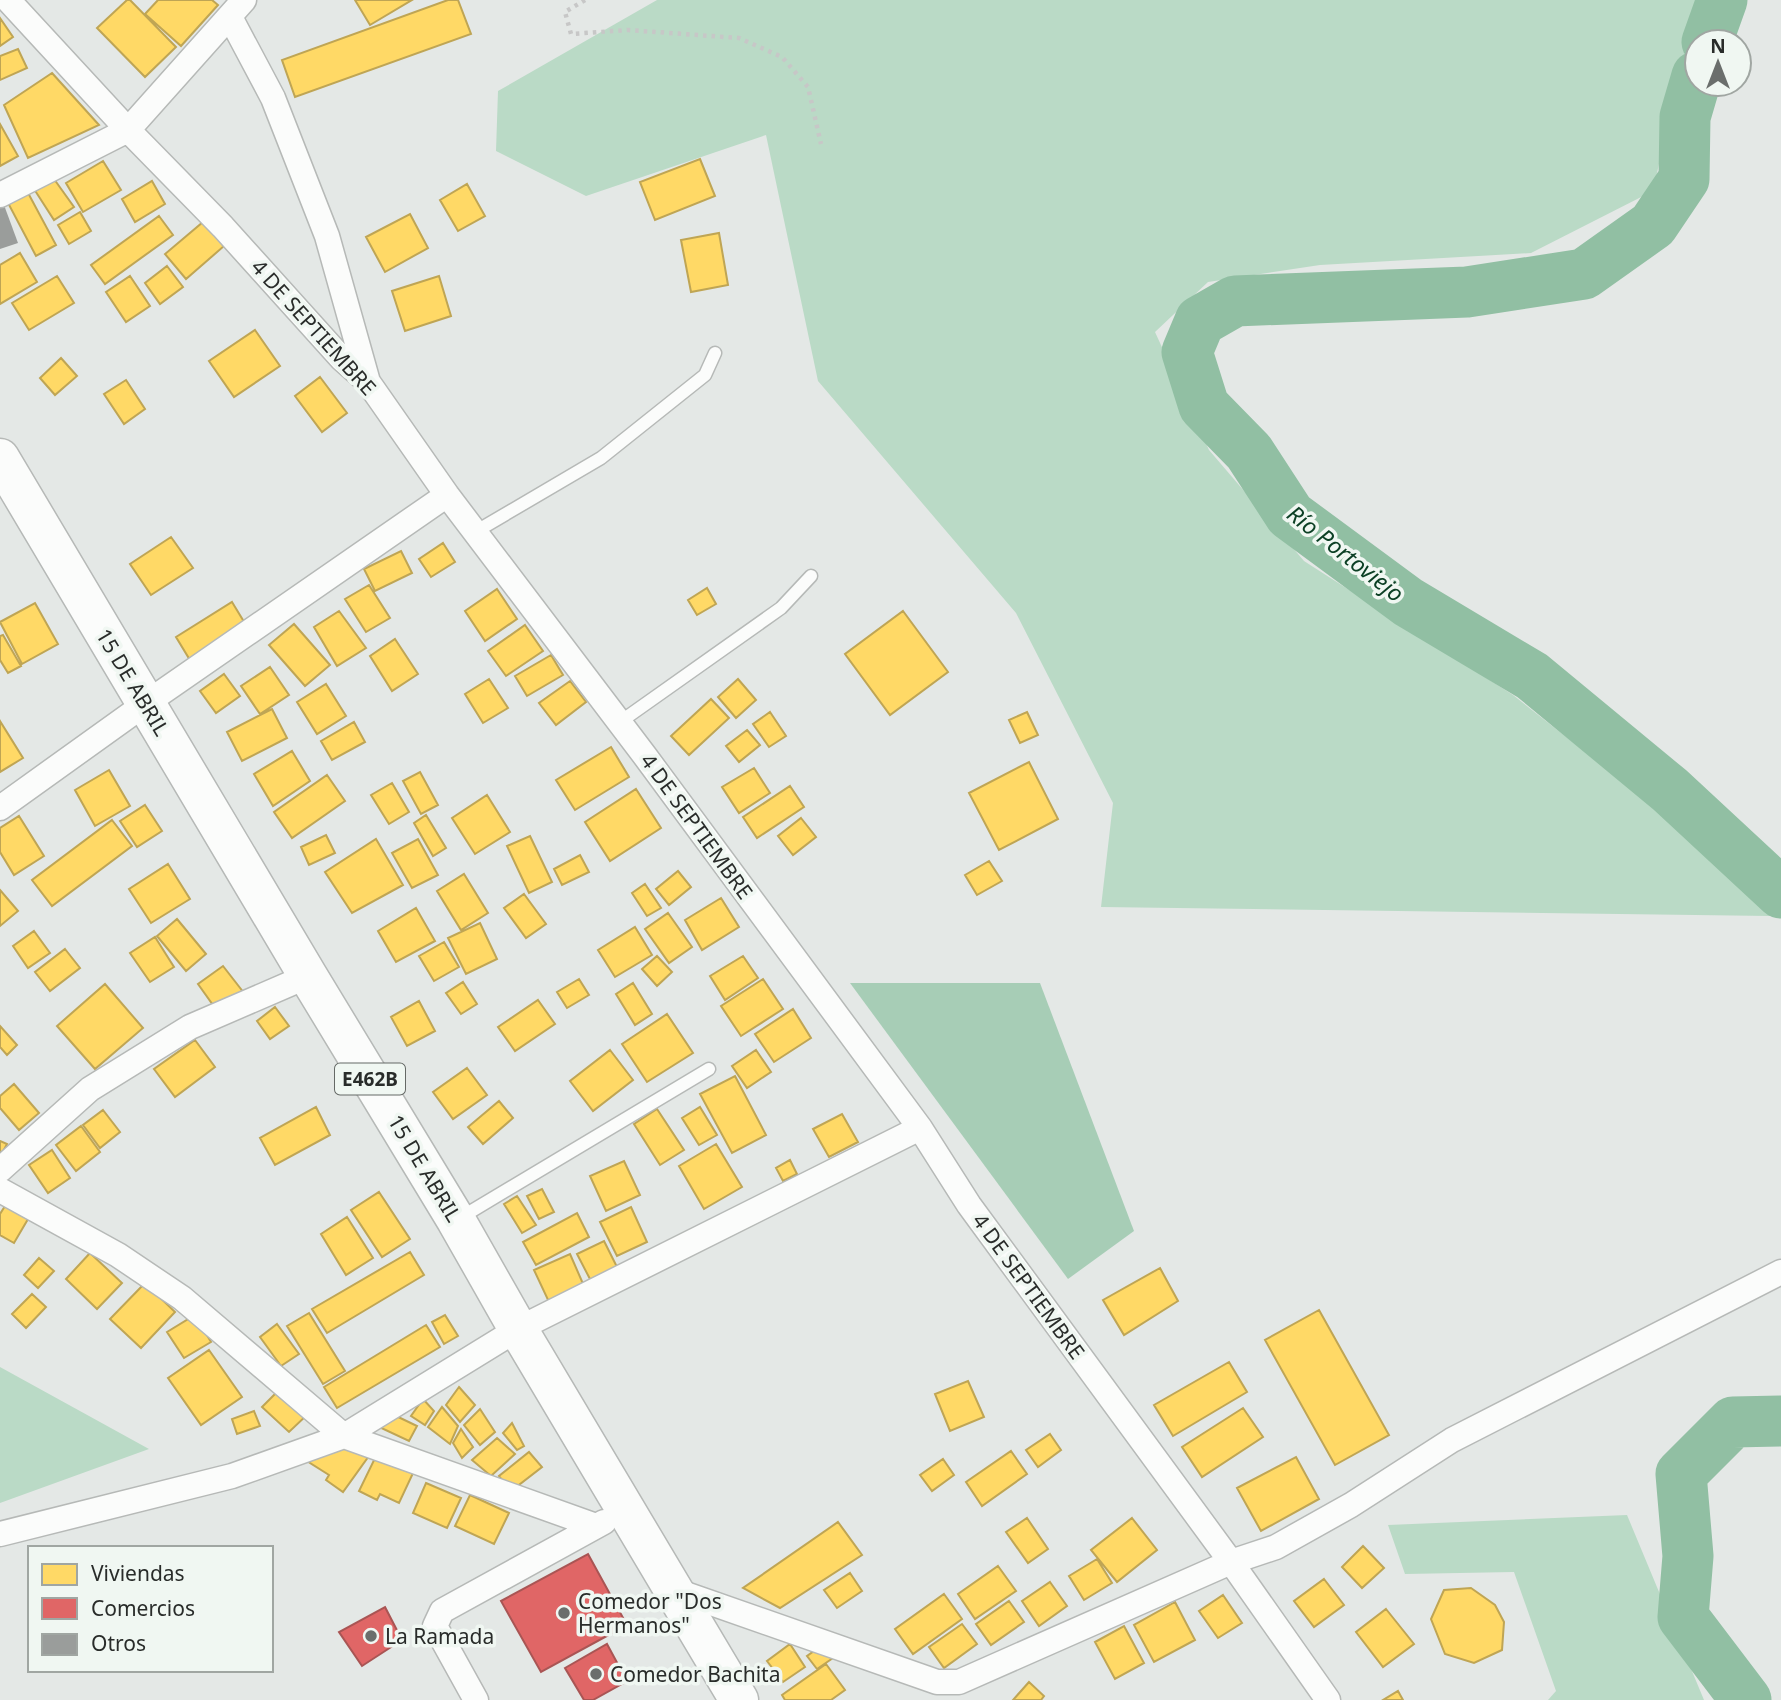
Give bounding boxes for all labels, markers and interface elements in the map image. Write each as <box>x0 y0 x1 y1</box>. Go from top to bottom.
north arrow <box>1683 28 1753 98</box>
text: N <box>1710 33 1726 59</box>
street label: 4 DE SEPTIEMBRE <box>245 253 383 401</box>
water label: Río Portoviejo <box>1281 497 1411 609</box>
street label: 15 DE ABRIL <box>90 623 176 741</box>
street label: 4 DE SEPTIEMBRE <box>635 747 759 905</box>
road number: E462B <box>335 1064 405 1094</box>
street label: 15 DE ABRIL <box>382 1109 468 1227</box>
street label: 4 DE SEPTIEMBRE <box>967 1207 1091 1365</box>
legend <box>28 1546 273 1672</box>
text: Viviendas <box>91 1559 185 1587</box>
place label: Comedor "Dos Hermanos" <box>578 1587 722 1639</box>
text: Comercios <box>91 1594 195 1622</box>
marker: Comedor "Dos Hermanos" <box>556 1605 572 1621</box>
place label: La Ramada <box>385 1622 494 1650</box>
marker: La Ramada <box>363 1628 379 1644</box>
text: Otros <box>91 1629 146 1657</box>
place label: Comedor Bachita <box>610 1660 780 1688</box>
marker: Comedor Bachita <box>588 1666 604 1682</box>

